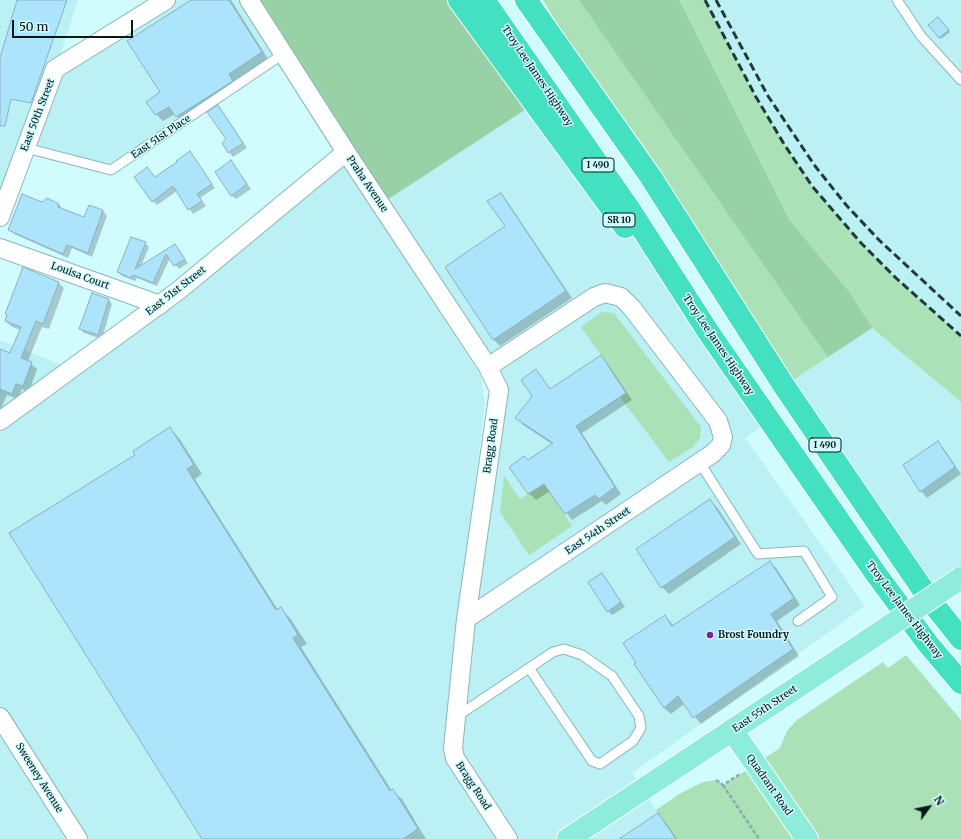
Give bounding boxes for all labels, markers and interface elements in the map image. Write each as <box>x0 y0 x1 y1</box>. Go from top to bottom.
scale bar <box>14 12 135 38</box>
text: 50 m <box>19 19 48 34</box>
street label: Troy Lee James Highway <box>499 24 575 128</box>
street label: East 50th Street <box>19 77 57 153</box>
street label: East 51st Place <box>129 113 193 161</box>
street label: Praha Avenue <box>344 153 390 215</box>
road number: I 490 <box>582 158 614 172</box>
road number: SR 10 <box>603 213 635 227</box>
street label: Louisa Court <box>49 260 111 292</box>
street label: East 51st Street <box>144 264 208 318</box>
street label: Troy Lee James Highway <box>680 293 756 397</box>
street label: Bragg Road <box>481 418 501 474</box>
road number: I 490 <box>809 438 841 452</box>
street label: East 54th Street <box>563 505 633 557</box>
street label: Troy Lee James Highway <box>864 559 944 661</box>
place label: Brost Foundry <box>718 629 789 641</box>
marker: Brost Foundry <box>705 630 715 640</box>
street label: East 55th Street <box>730 683 800 735</box>
street label: Sweeney Avenue <box>13 741 65 815</box>
street label: Quadrant Road <box>743 752 795 818</box>
street label: Bragg Road <box>453 760 493 812</box>
north arrow <box>909 787 949 827</box>
text: N <box>931 793 947 808</box>

